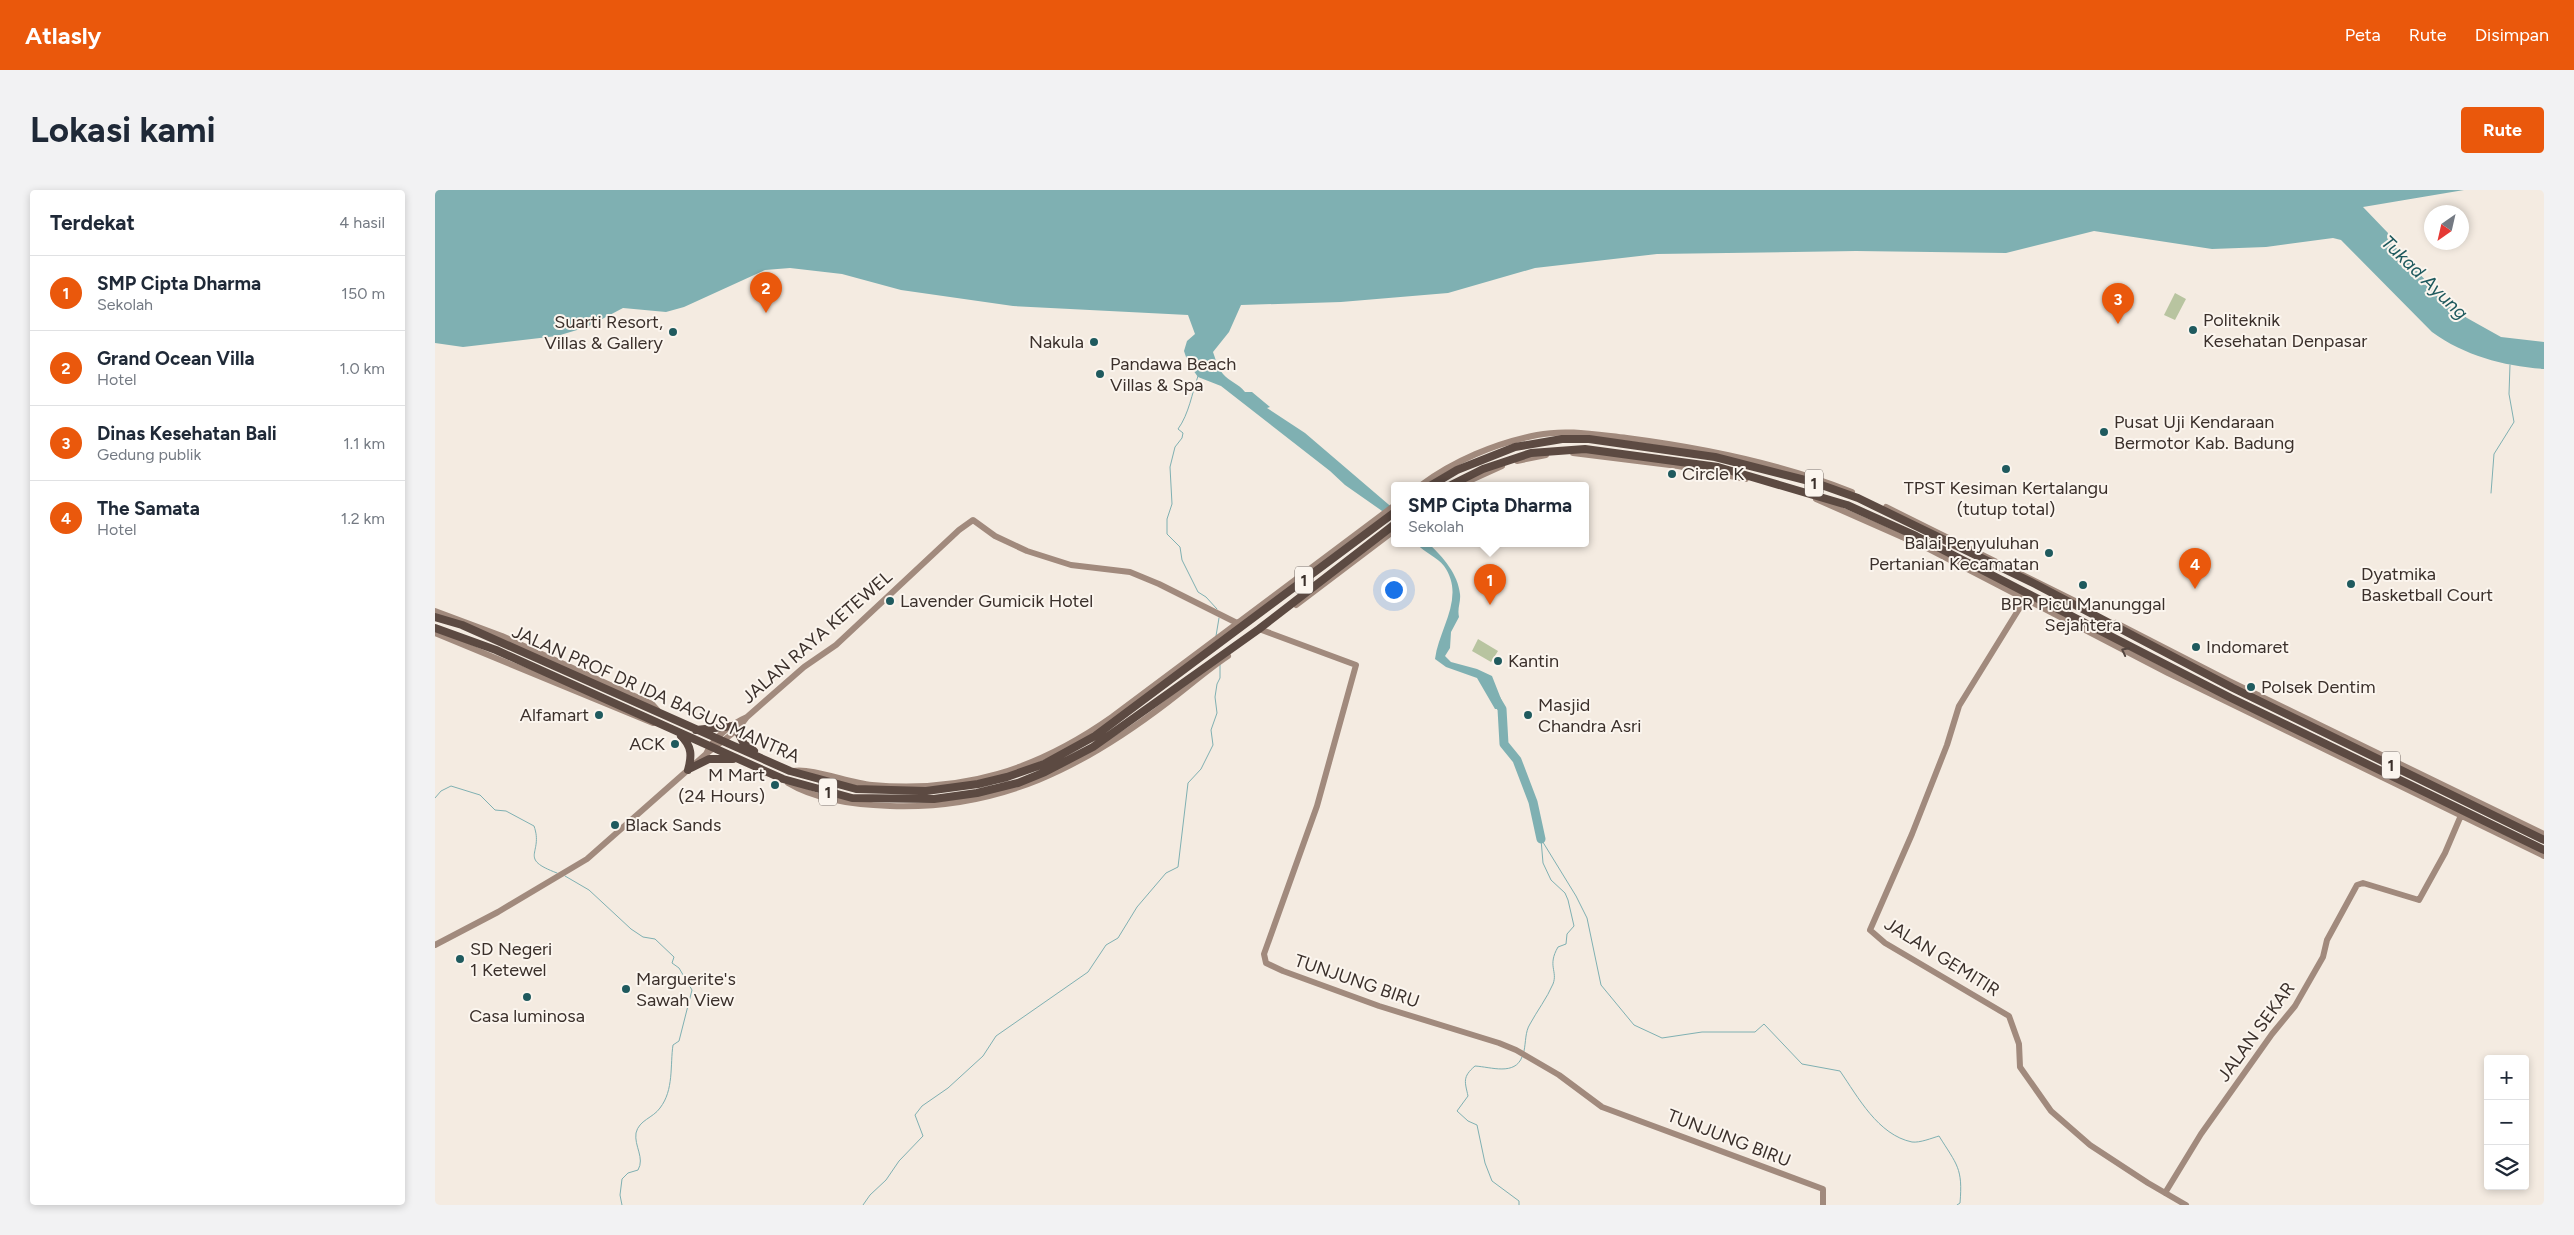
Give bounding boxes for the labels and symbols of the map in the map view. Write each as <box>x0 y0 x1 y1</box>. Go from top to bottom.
north arrow <box>2424 205 2469 250</box>
water label: Tukad Ayung <box>2377 230 2473 324</box>
pin: 2 <box>750 272 782 313</box>
pin: 3 <box>2102 283 2134 324</box>
place label: Politeknik Kesehatan Denpasar <box>2203 309 2367 352</box>
place label: Suarti Resort, Villas & Gallery <box>544 311 664 354</box>
marker: Politeknik Kesehatan Denpasar <box>2187 324 2199 336</box>
marker: Suarti Resort, Villas & Gallery <box>667 326 679 338</box>
place label: Nakula <box>1029 331 1084 353</box>
marker: Nakula <box>1088 336 1100 348</box>
place label: Pandawa Beach Villas & Spa <box>1110 353 1236 396</box>
marker: Pandawa Beach Villas & Spa <box>1094 368 1106 380</box>
place label: Pusat Uji Kendaraan Bermotor Kab. Badung <box>2114 411 2295 454</box>
marker: Pusat Uji Kendaraan Bermotor Kab. Badung <box>2098 426 2110 438</box>
place label: Circle K <box>1682 463 1744 485</box>
marker: TPST Kesiman Kertalangu (tutup total) <box>2000 463 2012 475</box>
marker: Circle K <box>1666 468 1678 480</box>
road number: 1 <box>1805 470 1823 496</box>
place label: TPST Kesiman Kertalangu (tutup total) <box>1904 477 2108 520</box>
place label: Balai Penyuluhan Pertanian Kecamatan <box>1869 532 2039 575</box>
marker: Balai Penyuluhan Pertanian Kecamatan <box>2043 547 2055 559</box>
pin: 4 <box>2179 548 2211 589</box>
place label: Dyatmika Basketball Court <box>2361 563 2493 606</box>
pin: 1 <box>1474 564 1506 605</box>
street label: JALAN RAYA KETEWEL <box>737 565 897 708</box>
road number: 1 <box>1295 566 1313 594</box>
your location <box>1381 577 1407 603</box>
marker: Dyatmika Basketball Court <box>2345 578 2357 590</box>
marker: BPR Picu Manunggal Sejahtera <box>2077 579 2089 591</box>
place label: Lavender Gumicik Hotel <box>900 590 1093 612</box>
place label: BPR Picu Manunggal Sejahtera <box>2001 593 2165 636</box>
marker: Lavender Gumicik Hotel <box>884 595 896 607</box>
street label: JALAN PROF DR IDA BAGUS MANTRA <box>509 620 803 768</box>
place label: Indomaret <box>2206 636 2289 658</box>
marker: Indomaret <box>2190 641 2202 653</box>
one-way arrow <box>2121 647 2130 657</box>
place label: Kantin <box>1508 650 1559 672</box>
marker: Kantin <box>1492 655 1504 667</box>
place label: Polsek Dentim <box>2261 676 2376 698</box>
marker: Polsek Dentim <box>2245 681 2257 693</box>
place label: Masjid Chandra Asri <box>1538 694 1641 737</box>
place label: Alfamart <box>520 704 589 726</box>
marker: Alfamart <box>593 709 605 721</box>
marker: Masjid Chandra Asri <box>1522 709 1534 721</box>
place label: ACK <box>629 733 665 755</box>
marker: ACK <box>669 738 681 750</box>
road number: 1 <box>2382 752 2400 778</box>
place label: M Mart (24 Hours) <box>678 764 765 807</box>
road number: 1 <box>819 778 837 806</box>
marker: M Mart (24 Hours) <box>769 779 781 791</box>
place label: Black Sands <box>625 814 721 836</box>
marker: Black Sands <box>609 819 621 831</box>
street label: JALAN GEMITIR <box>1880 913 2004 1001</box>
place label: SD Negeri 1 Ketewel <box>470 938 552 981</box>
street label: TUNJUNG BIRU <box>1292 949 1422 1013</box>
marker: SD Negeri 1 Ketewel <box>454 953 466 965</box>
place label: Marguerite's Sawah View <box>636 968 736 1011</box>
street label: JALAN SEKAR <box>2213 978 2299 1086</box>
marker: Marguerite's Sawah View <box>620 983 632 995</box>
marker: Casa luminosa <box>521 991 533 1003</box>
place label: Casa luminosa <box>469 1005 585 1027</box>
street label: TUNJUNG BIRU <box>1664 1104 1794 1172</box>

